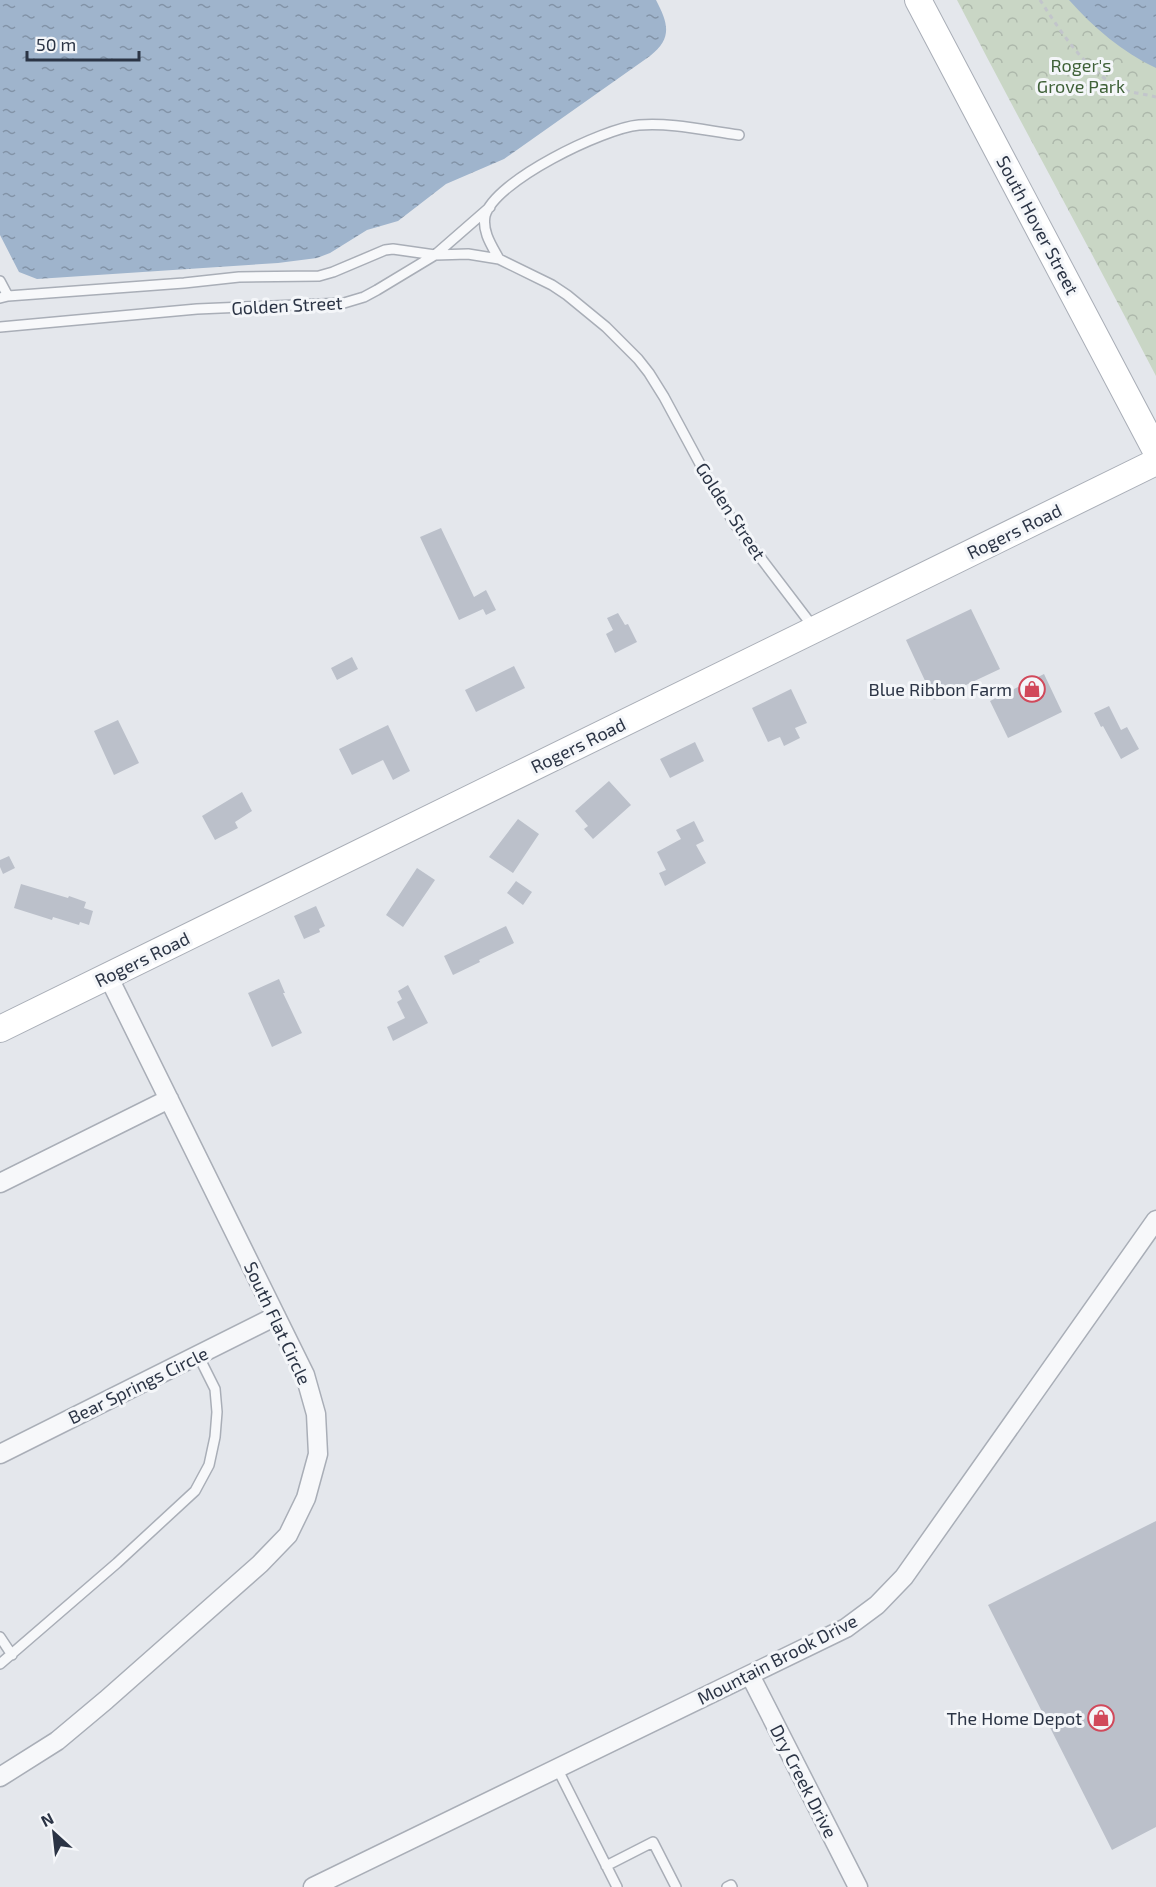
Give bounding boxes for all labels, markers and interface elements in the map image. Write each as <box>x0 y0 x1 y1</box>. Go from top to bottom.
scale bar <box>27 24 140 62</box>
text: 50 m <box>36 33 76 55</box>
park label: Roger's Grove Park <box>1037 54 1125 97</box>
street label: South Hover Street <box>992 152 1084 298</box>
street label: Golden Street <box>231 291 343 319</box>
street label: Golden Street <box>691 458 771 564</box>
street label: Rogers Road <box>963 499 1065 563</box>
shop icon: Blue Ribbon Farm <box>1017 674 1047 704</box>
place label: Blue Ribbon Farm <box>869 678 1012 700</box>
street label: Rogers Road <box>527 713 629 777</box>
street label: Rogers Road <box>91 927 193 991</box>
street label: South Flat Circle <box>240 1258 316 1388</box>
street label: Bear Springs Circle <box>64 1342 212 1428</box>
street label: Mountain Brook Drive <box>693 1609 861 1709</box>
shop icon: The Home Depot <box>1086 1703 1116 1733</box>
place label: The Home Depot <box>947 1707 1082 1729</box>
street label: Dry Creek Drive <box>766 1720 842 1842</box>
north arrow <box>24 1803 84 1863</box>
text: N <box>37 1808 56 1830</box>

